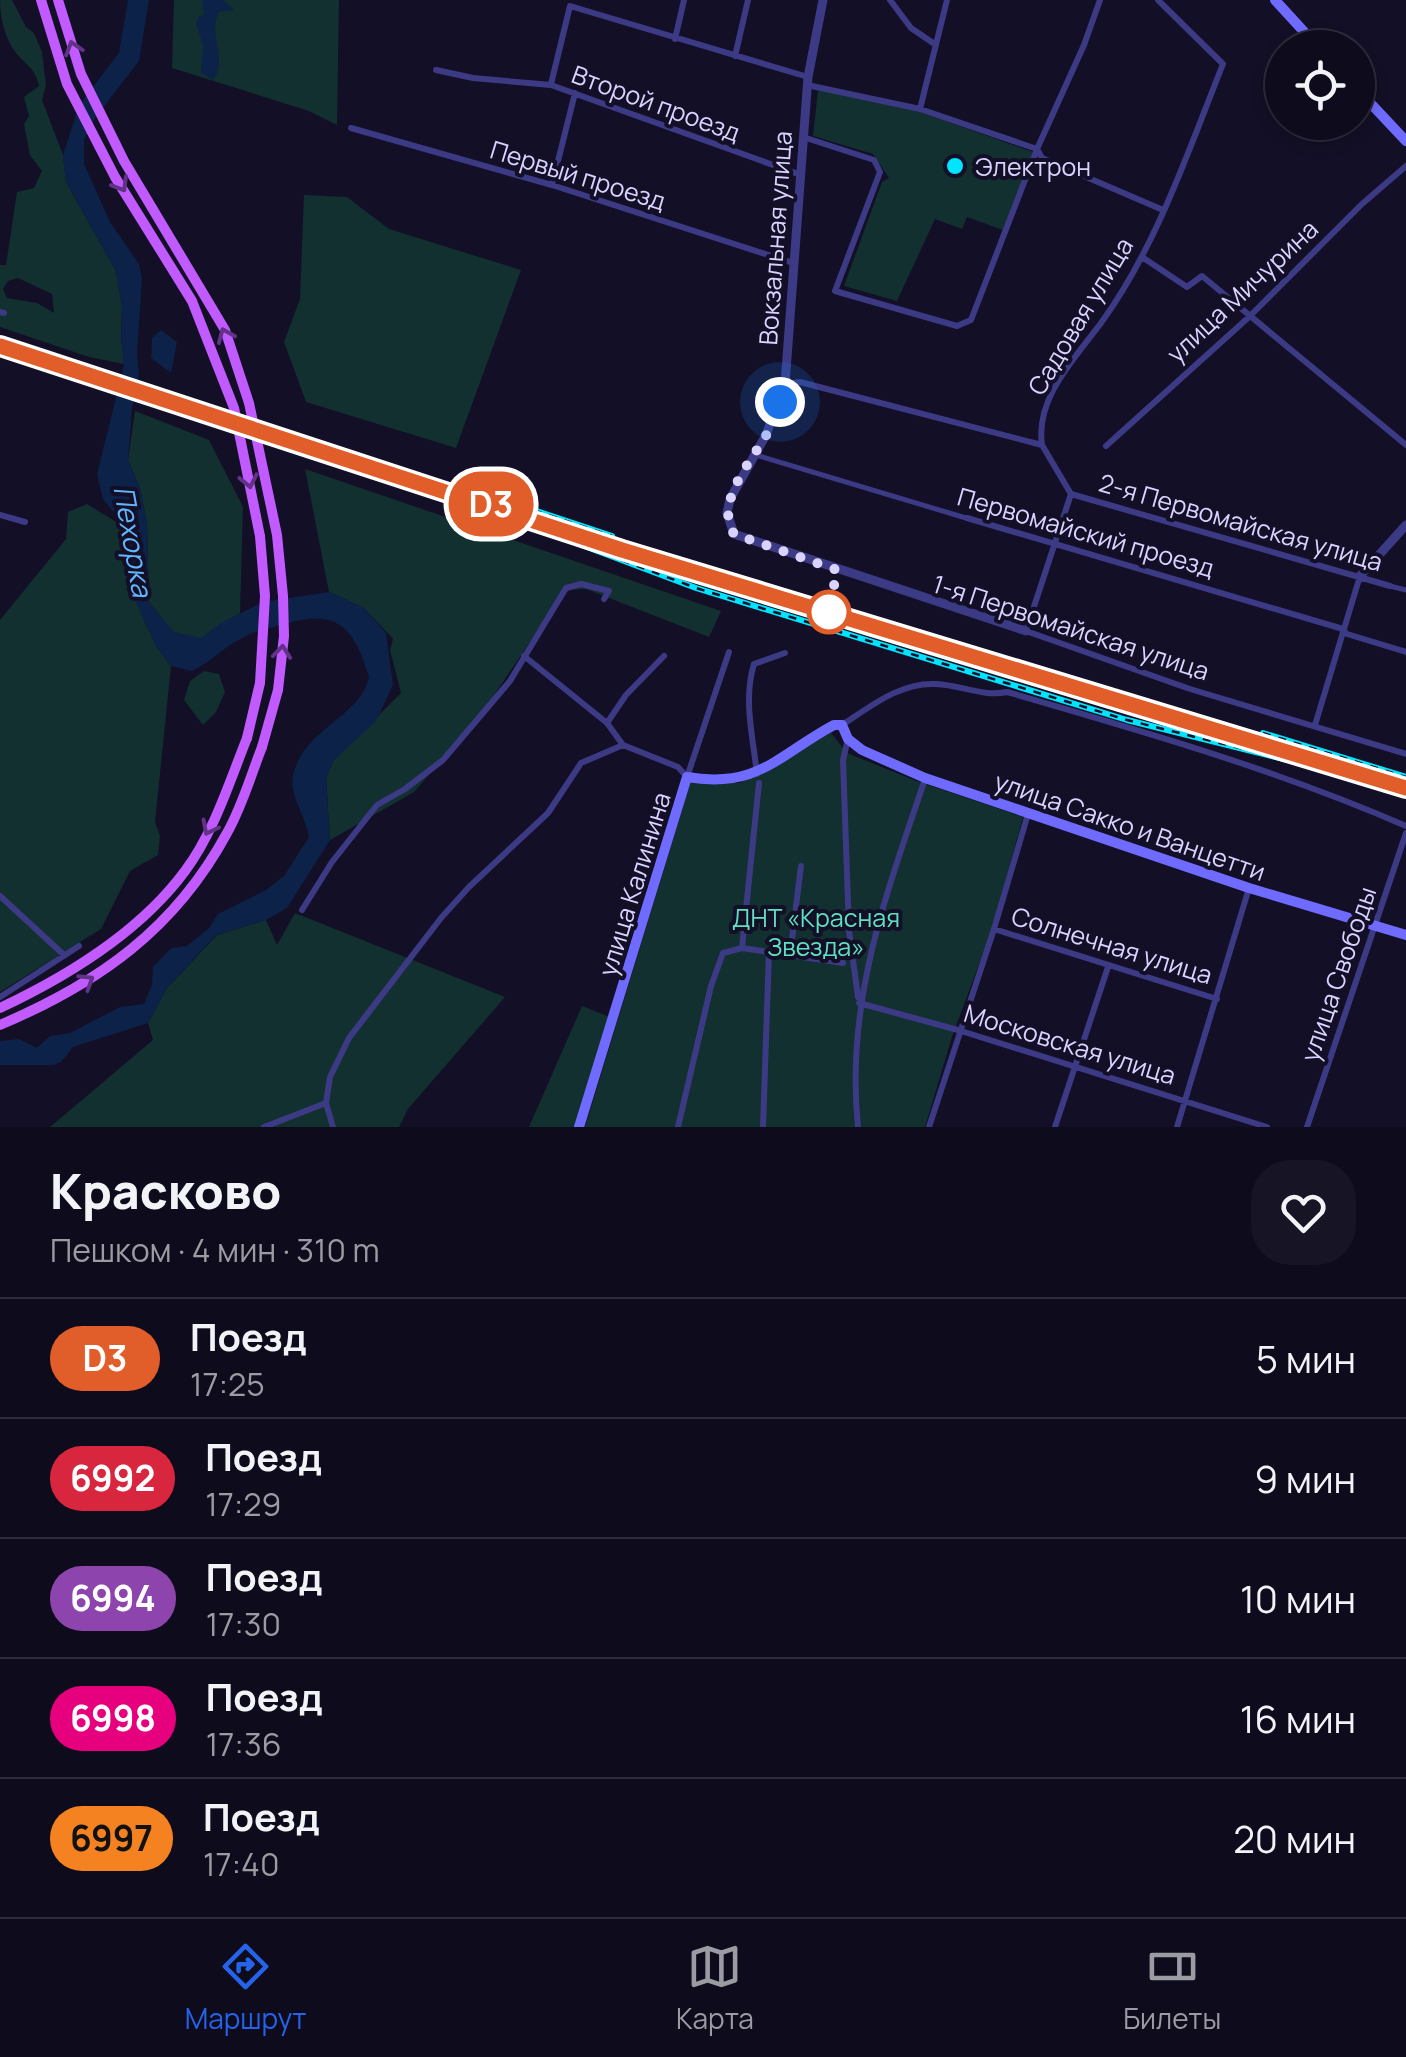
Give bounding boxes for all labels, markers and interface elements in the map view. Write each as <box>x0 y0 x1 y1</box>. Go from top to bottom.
map controls <box>1265 30 1375 140</box>
button: locate <box>1265 30 1375 140</box>
one-way arrow <box>64 41 85 58</box>
street label: Второй проезд <box>567 56 745 150</box>
street label: Вокзальная улица <box>750 130 800 346</box>
street label: Первый проезд <box>486 132 670 218</box>
place label: Электрон <box>975 149 1091 184</box>
marker: Электрон <box>944 155 966 177</box>
one-way arrow <box>109 174 128 192</box>
street label: улица Мичурина <box>1159 212 1325 370</box>
street label: Садовая улица <box>1019 231 1141 401</box>
one-way arrow <box>217 327 237 345</box>
your location <box>755 377 805 427</box>
street label: 2-я Первомайская улица <box>1095 465 1387 579</box>
one-way arrow <box>237 472 258 489</box>
line badge: D3 <box>446 472 536 536</box>
street label: Первомайский проезд <box>954 479 1218 585</box>
text: D3 <box>469 480 513 528</box>
water label: Пехорка <box>106 483 163 601</box>
street label: 1-я Первомайская улица <box>928 566 1214 688</box>
unlabelled marker <box>808 591 850 633</box>
one-way arrow <box>271 643 292 659</box>
street label: улица Сакко и Ванцетти <box>990 763 1270 889</box>
street label: улица Калинина <box>589 788 679 980</box>
one-way arrow <box>202 817 221 835</box>
street label: улица Свободы <box>1292 882 1384 1066</box>
street label: Солнечная улица <box>1007 898 1217 992</box>
park label: ДНТ «Красная Звезда» <box>732 900 900 964</box>
one-way arrow <box>76 974 94 993</box>
street label: Московская улица <box>960 995 1180 1093</box>
text: Красково <box>50 1158 281 1223</box>
button: heart <box>1251 1160 1356 1265</box>
text: Пешком · 4 мин · 310 m <box>50 1228 380 1272</box>
text: Поезд <box>190 1310 307 1362</box>
text: 5 мин <box>1256 1332 1356 1384</box>
text: D3 <box>83 1334 127 1382</box>
text: 17:25 <box>190 1362 265 1406</box>
text: Поезд <box>205 1430 322 1482</box>
text: 9 мин <box>1254 1452 1356 1504</box>
text: 6992 <box>70 1454 155 1502</box>
text: 17:29 <box>205 1482 281 1526</box>
text: Поезд <box>206 1550 323 1602</box>
text: 10 мин <box>1240 1572 1356 1624</box>
text: 6994 <box>70 1574 156 1622</box>
text: 17:30 <box>206 1602 281 1646</box>
text: Поезд <box>206 1670 323 1722</box>
text: 16 мин <box>1240 1692 1356 1744</box>
text: 6998 <box>70 1694 156 1742</box>
text: 17:36 <box>206 1722 282 1766</box>
text: Поезд <box>203 1790 320 1842</box>
text: 20 мин <box>1233 1812 1356 1864</box>
text: 6997 <box>70 1814 153 1862</box>
text: 17:40 <box>203 1842 279 1886</box>
tab: Маршрут <box>185 1939 307 2037</box>
tab: Карта <box>676 1939 754 2037</box>
tab: Билеты <box>1123 1939 1221 2037</box>

